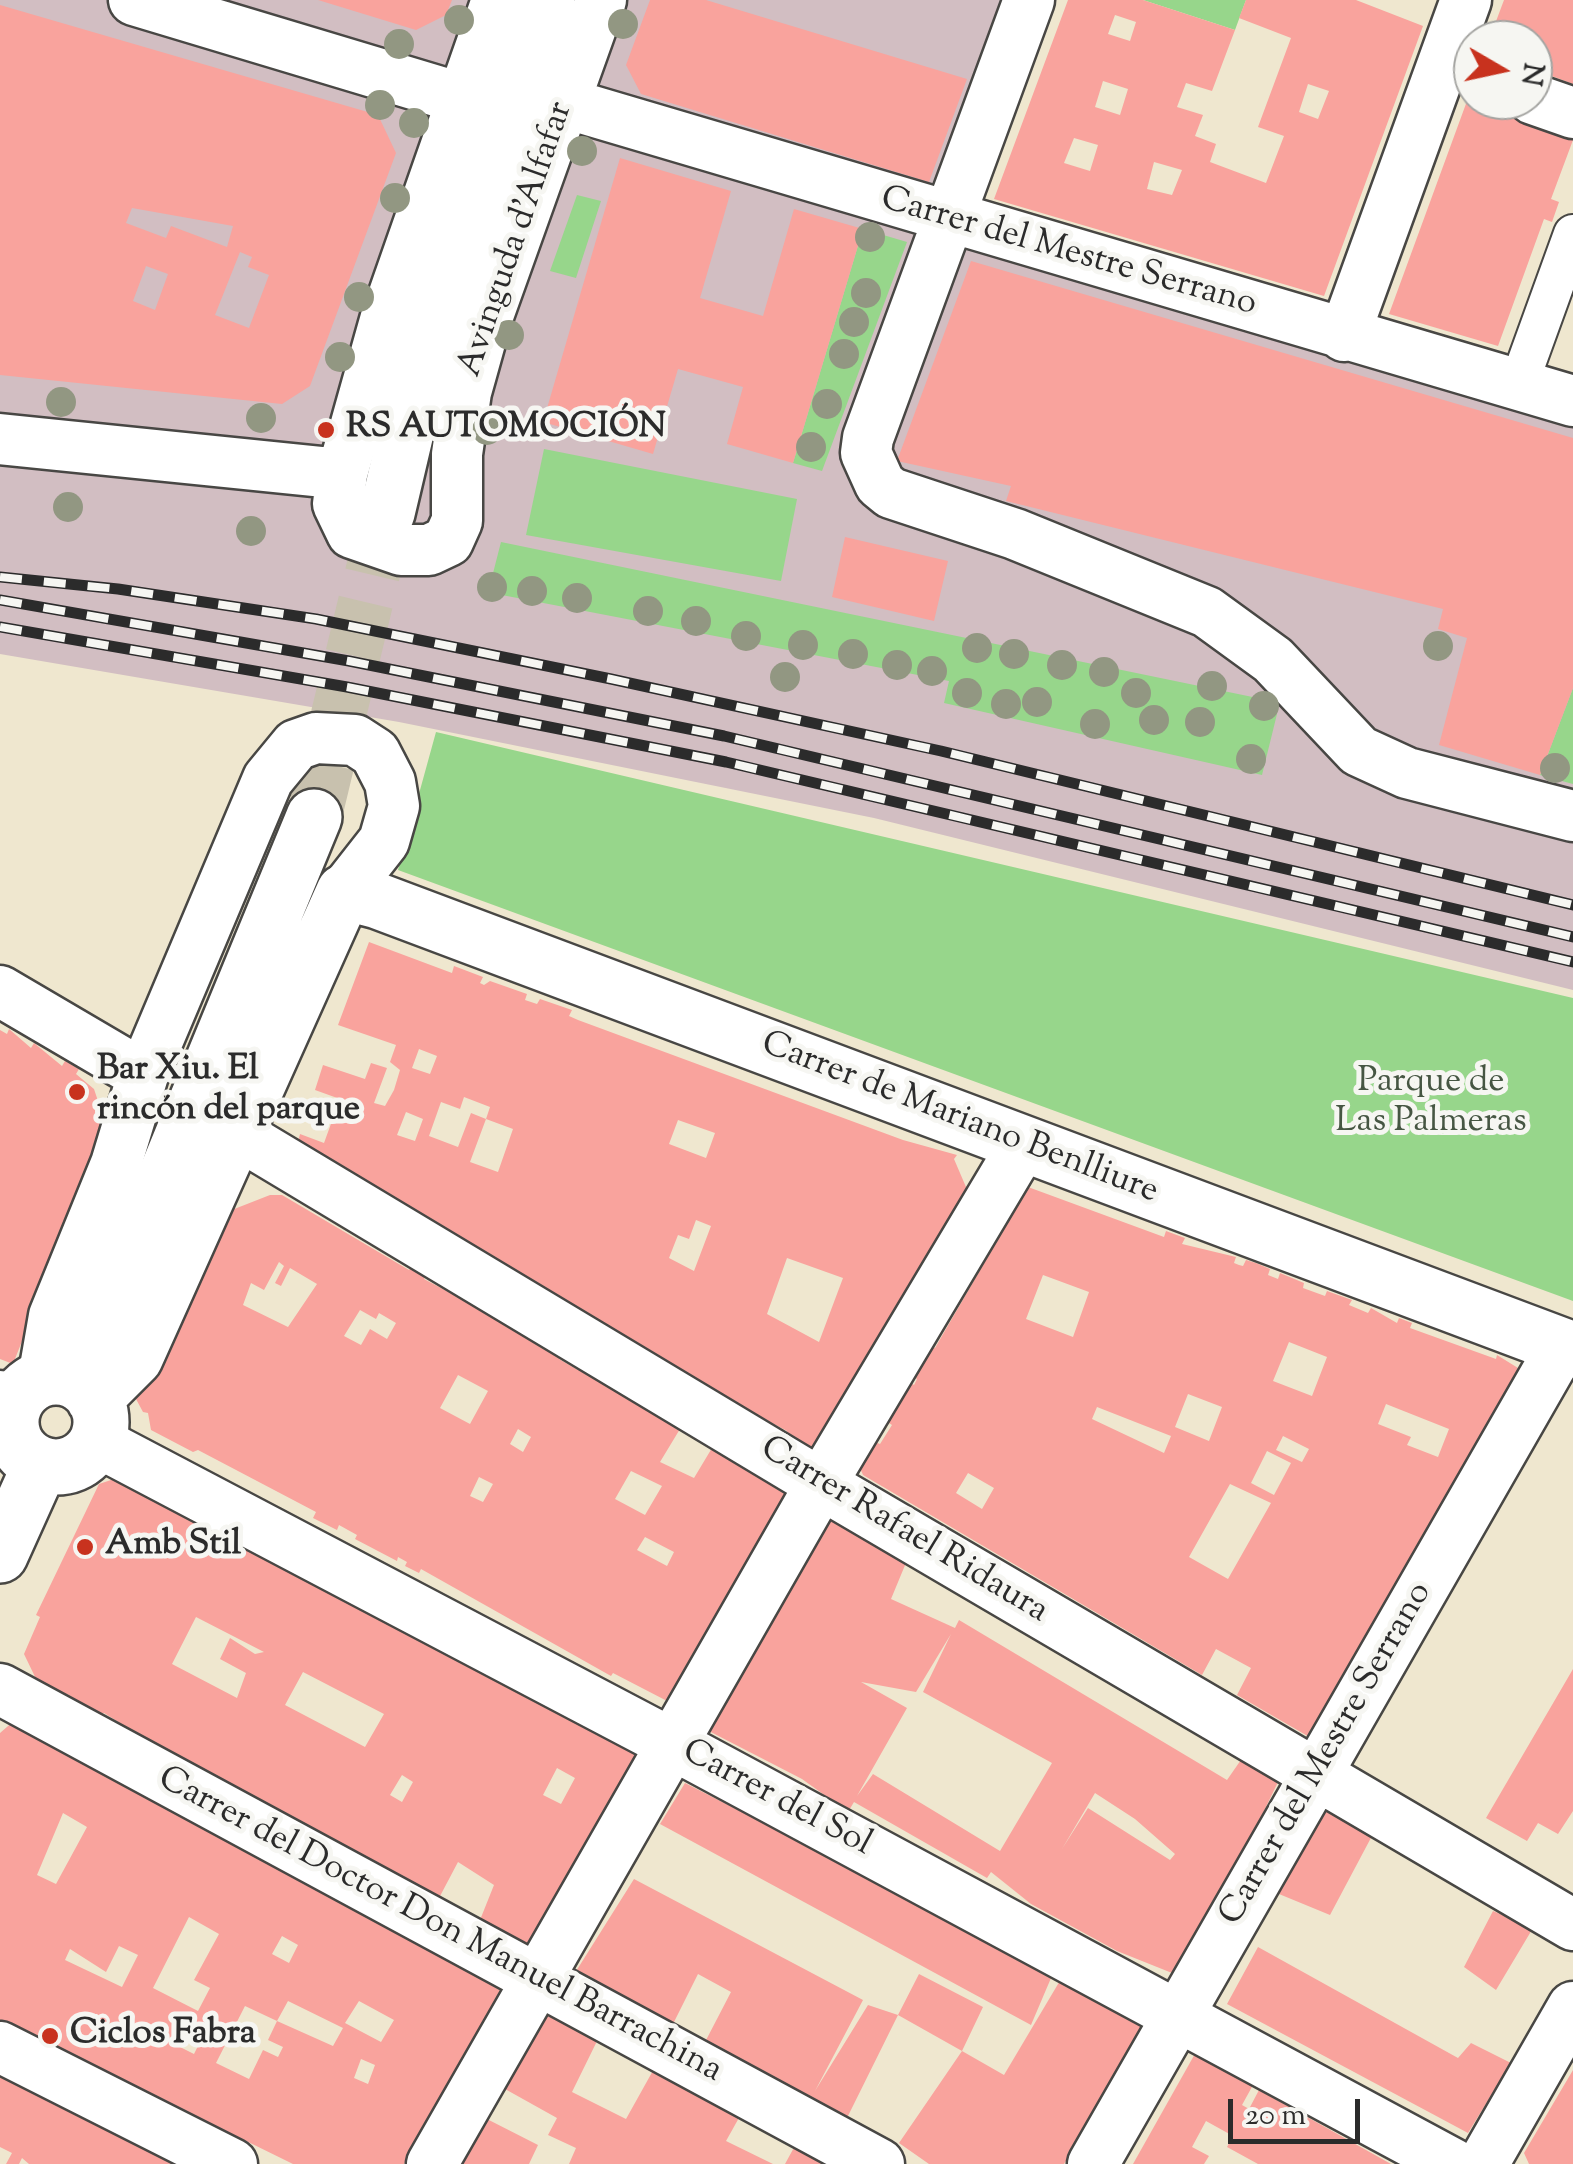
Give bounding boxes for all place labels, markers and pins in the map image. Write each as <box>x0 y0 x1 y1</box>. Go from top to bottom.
place label: RS AUTOMOCIÓN <box>346 409 666 451</box>
marker: RS AUTOMOCIÓN <box>315 419 337 441</box>
place label: Bar Xiu. El rincón del parque <box>97 1051 360 1133</box>
marker: Bar Xiu. El rincón del parque <box>66 1081 88 1103</box>
place label: Amb Stil <box>105 1526 241 1568</box>
marker: Amb Stil <box>74 1536 96 1558</box>
place label: Ciclos Fabra <box>70 2015 256 2057</box>
marker: Ciclos Fabra <box>39 2025 61 2047</box>

